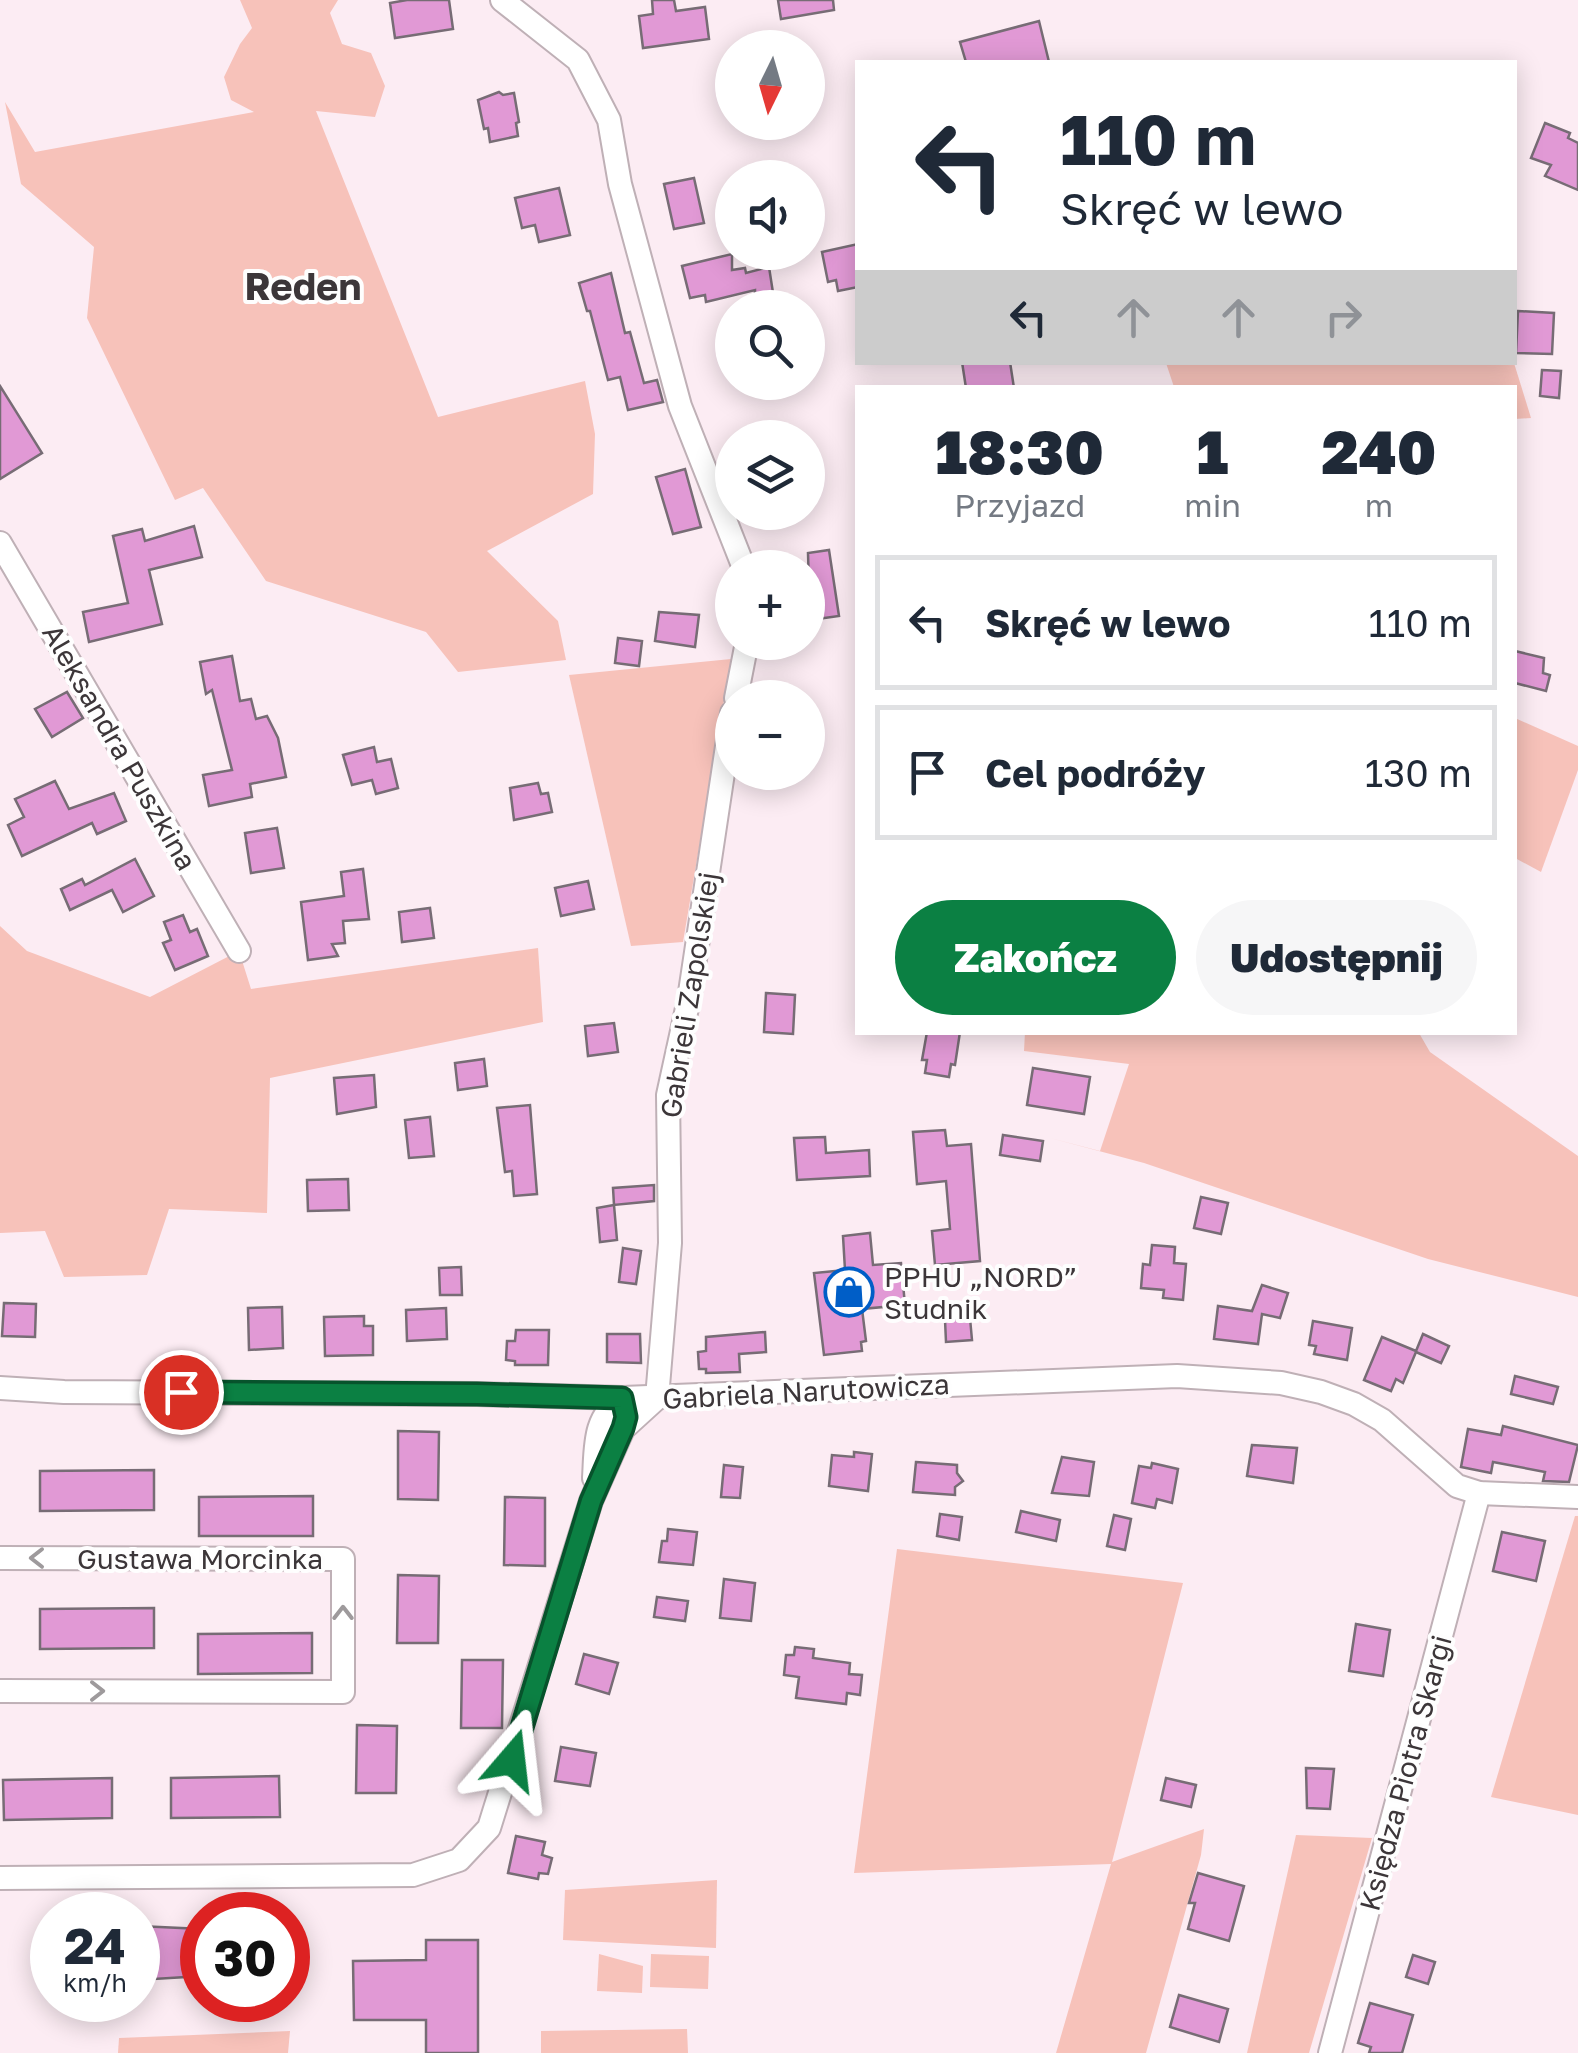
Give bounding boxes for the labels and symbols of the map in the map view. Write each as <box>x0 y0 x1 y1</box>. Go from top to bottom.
north arrow <box>715 30 825 140</box>
district label: Reden <box>244 263 362 308</box>
street label: Aleksandra Puszkina <box>36 618 204 876</box>
street label: Gabrieli Zapolskiej <box>653 870 725 1120</box>
place label: PPHU „NORD” Studnik <box>884 1260 1077 1325</box>
shop icon: PPHU „NORD” Studnik <box>823 1266 875 1318</box>
pin <box>139 1350 224 1435</box>
street label: Gabriela Narutowicza <box>662 1367 950 1415</box>
street label: Gustawa Morcinka <box>77 1542 323 1575</box>
one-way arrow <box>29 1547 44 1569</box>
one-way arrow <box>332 1605 354 1620</box>
street label: Księdza Piotra Skargi <box>1352 1632 1458 1914</box>
one-way arrow <box>90 1680 106 1702</box>
position arrow <box>460 1708 564 1812</box>
speed limit sign: 30 <box>180 1892 310 2022</box>

